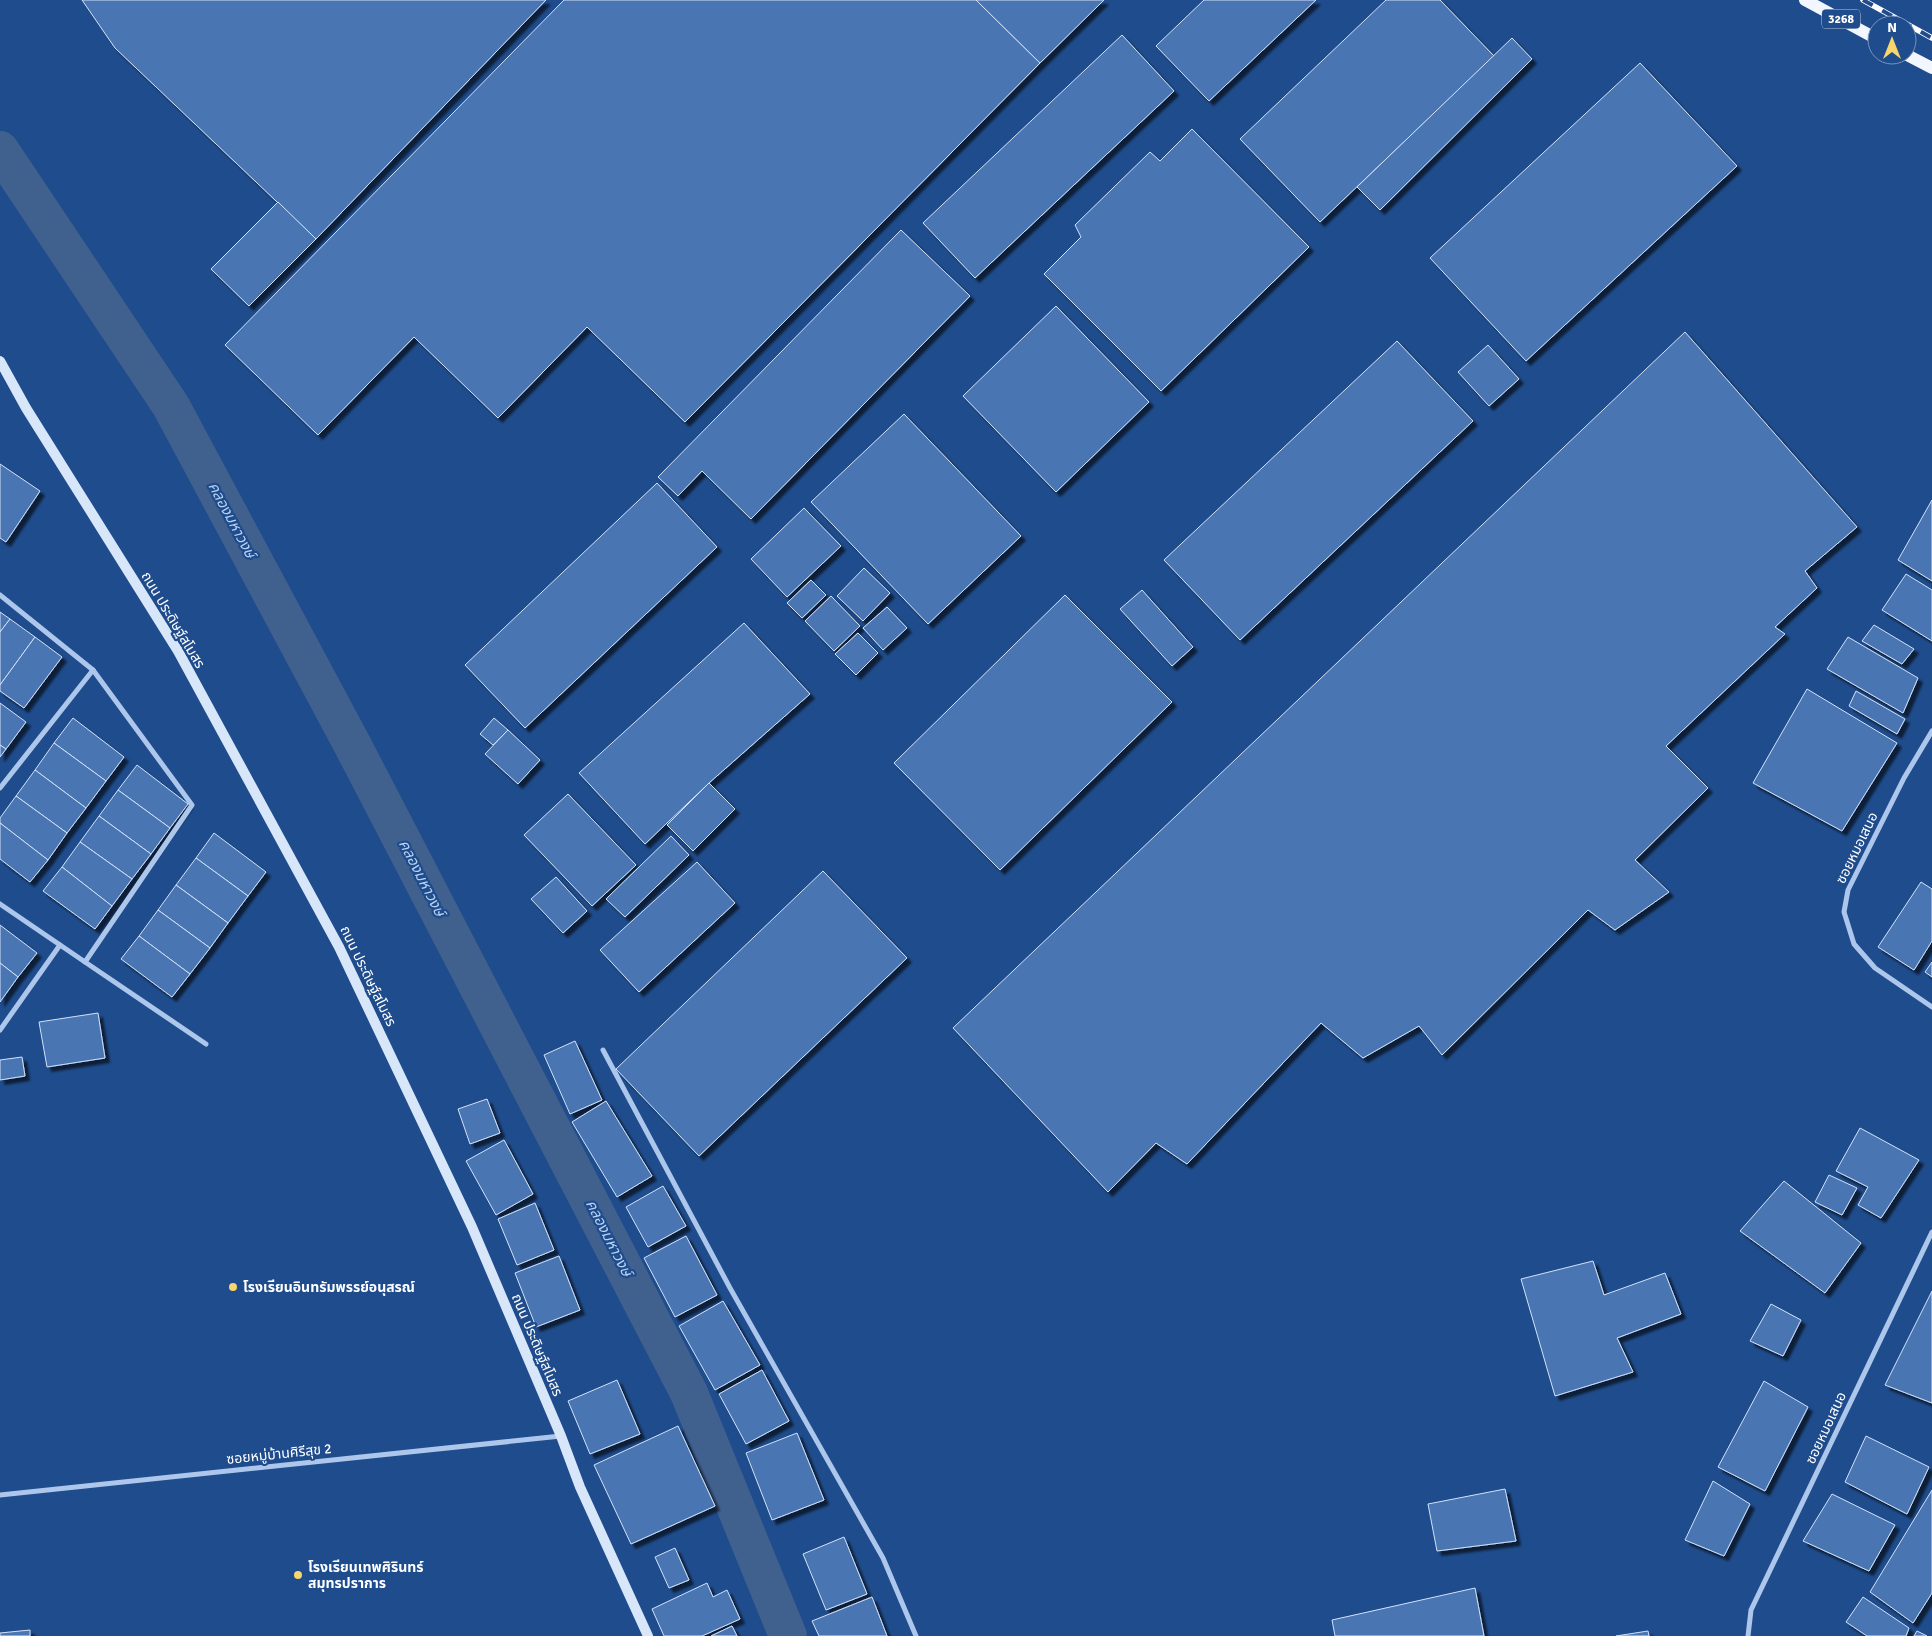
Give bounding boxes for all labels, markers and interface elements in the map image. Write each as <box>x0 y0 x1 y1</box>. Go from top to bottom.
road number: 3268 <box>1822 10 1860 28</box>
north arrow <box>1867 15 1917 65</box>
text: N <box>1887 19 1897 36</box>
water label: คลองมหาวงษ์ <box>204 479 261 564</box>
street label: ถนน ประดิษฐ์สโมสร <box>137 569 209 672</box>
street label: ซอยหมอเสนอ <box>1832 809 1882 887</box>
water label: คลองมหาวงษ์ <box>395 837 450 922</box>
street label: ถนน ประดิษฐ์สโมสร <box>336 923 400 1029</box>
water label: คลองมหาวงษ์ <box>582 1197 637 1282</box>
place label: โรงเรียนอินทรัมพรรย์อนุสรณ์ <box>243 1279 415 1296</box>
marker: โรงเรียนอินทรัมพรรย์อนุสรณ์ <box>227 1281 239 1293</box>
street label: ถนน ประดิษฐ์สโมสร <box>508 1291 566 1399</box>
street label: ซอยหมอเสนอ <box>1802 1389 1850 1467</box>
street label: ซอยหมู่บ้านศิรีสุข 2 <box>226 1440 332 1468</box>
place label: โรงเรียนเทพศิรินทร์ สมุทรปราการ <box>308 1559 424 1592</box>
marker: โรงเรียนเทพศิรินทร์ สมุทรปราการ <box>292 1569 304 1581</box>

